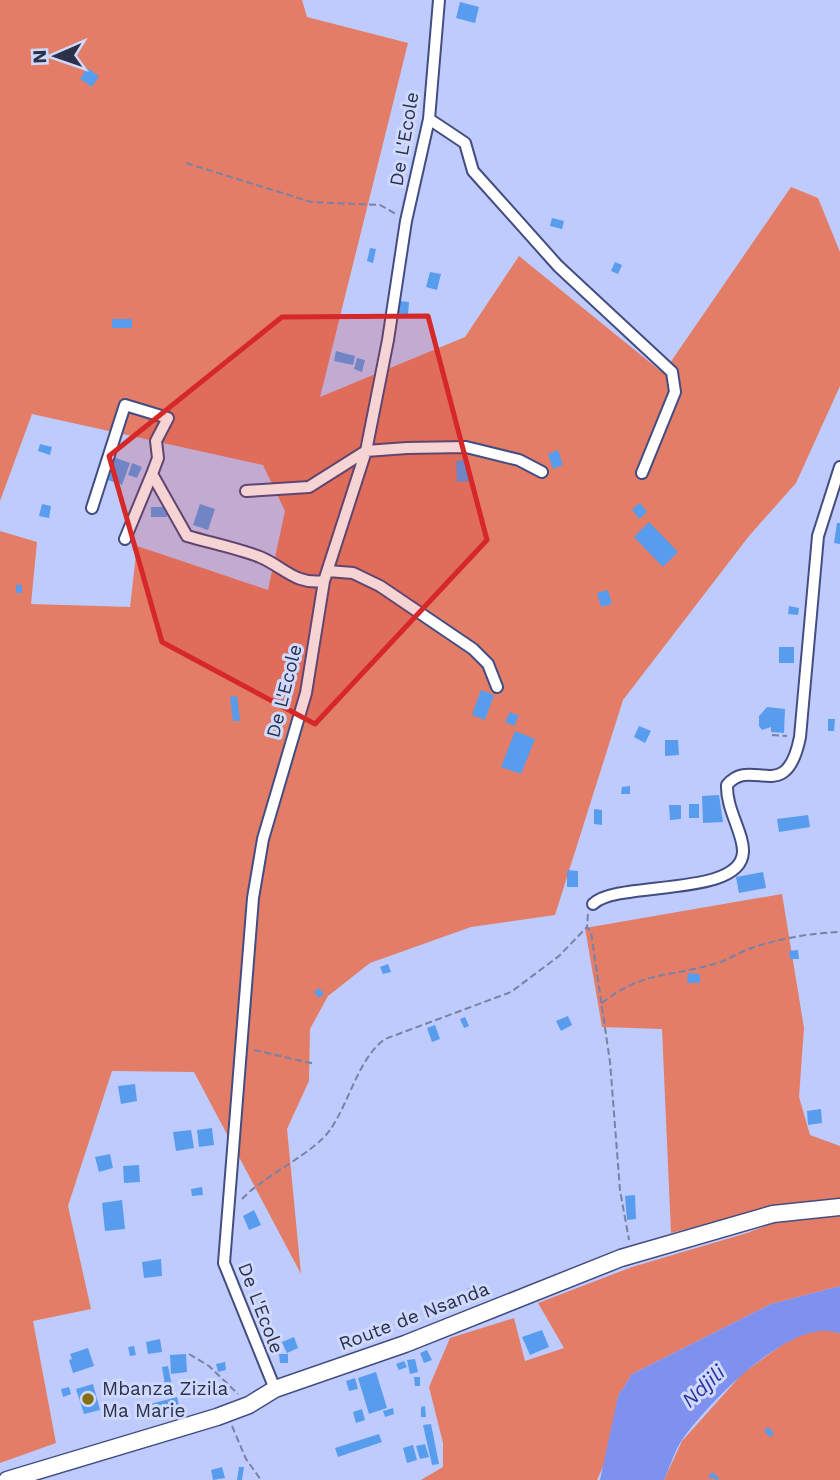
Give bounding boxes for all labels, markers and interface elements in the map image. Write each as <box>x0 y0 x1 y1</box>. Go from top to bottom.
north arrow <box>21 21 91 91</box>
text: N <box>28 49 51 64</box>
street label: De L'Ecole <box>384 90 424 188</box>
street label: De L'Ecole <box>261 642 307 740</box>
street label: De L'Ecole <box>233 1259 289 1357</box>
street label: Route de Nsanda <box>336 1277 493 1355</box>
water label: Ndjili <box>676 1359 730 1412</box>
place label: Mbanza Zizila Ma Marie <box>102 1377 229 1422</box>
marker: Mbanza Zizila Ma Marie <box>80 1391 96 1407</box>

